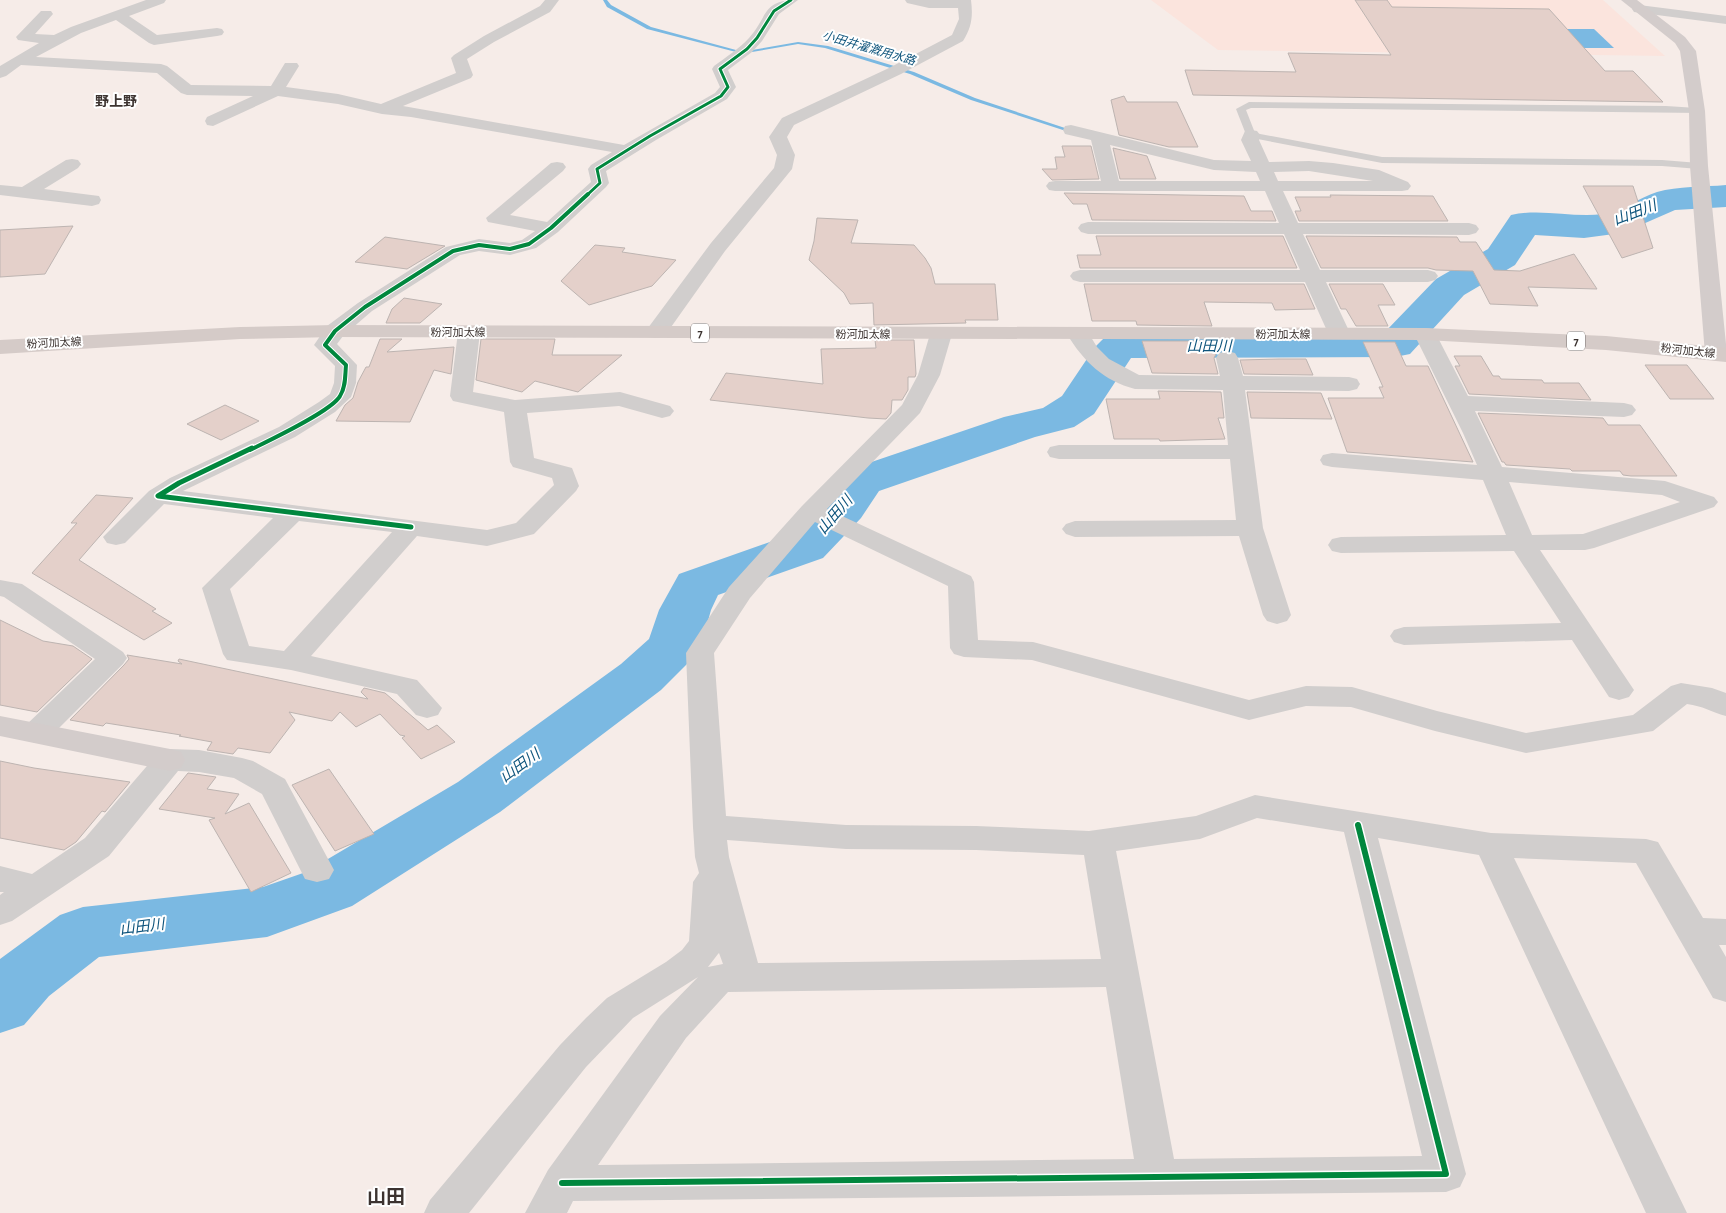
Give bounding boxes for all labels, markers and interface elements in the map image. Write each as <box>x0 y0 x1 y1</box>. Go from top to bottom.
water label: 小田井灌漑用水路 <box>821 28 918 67</box>
district label: 野上野 <box>95 94 137 109</box>
water label: 山田川 <box>1611 196 1661 228</box>
road number: 7 <box>691 323 709 342</box>
street label: 粉河加太線 <box>431 326 486 338</box>
street label: 粉河加太線 <box>836 328 891 340</box>
street label: 粉河加太線 <box>1256 328 1311 340</box>
road number: 7 <box>1567 332 1585 351</box>
street label: 粉河加太線 <box>26 335 82 350</box>
water label: 山田川 <box>1186 338 1233 354</box>
street label: 粉河加太線 <box>1660 342 1716 359</box>
water label: 山田川 <box>814 491 857 537</box>
water label: 山田川 <box>497 745 544 785</box>
water label: 山田川 <box>119 916 167 937</box>
district label: 山田 <box>367 1188 405 1207</box>

